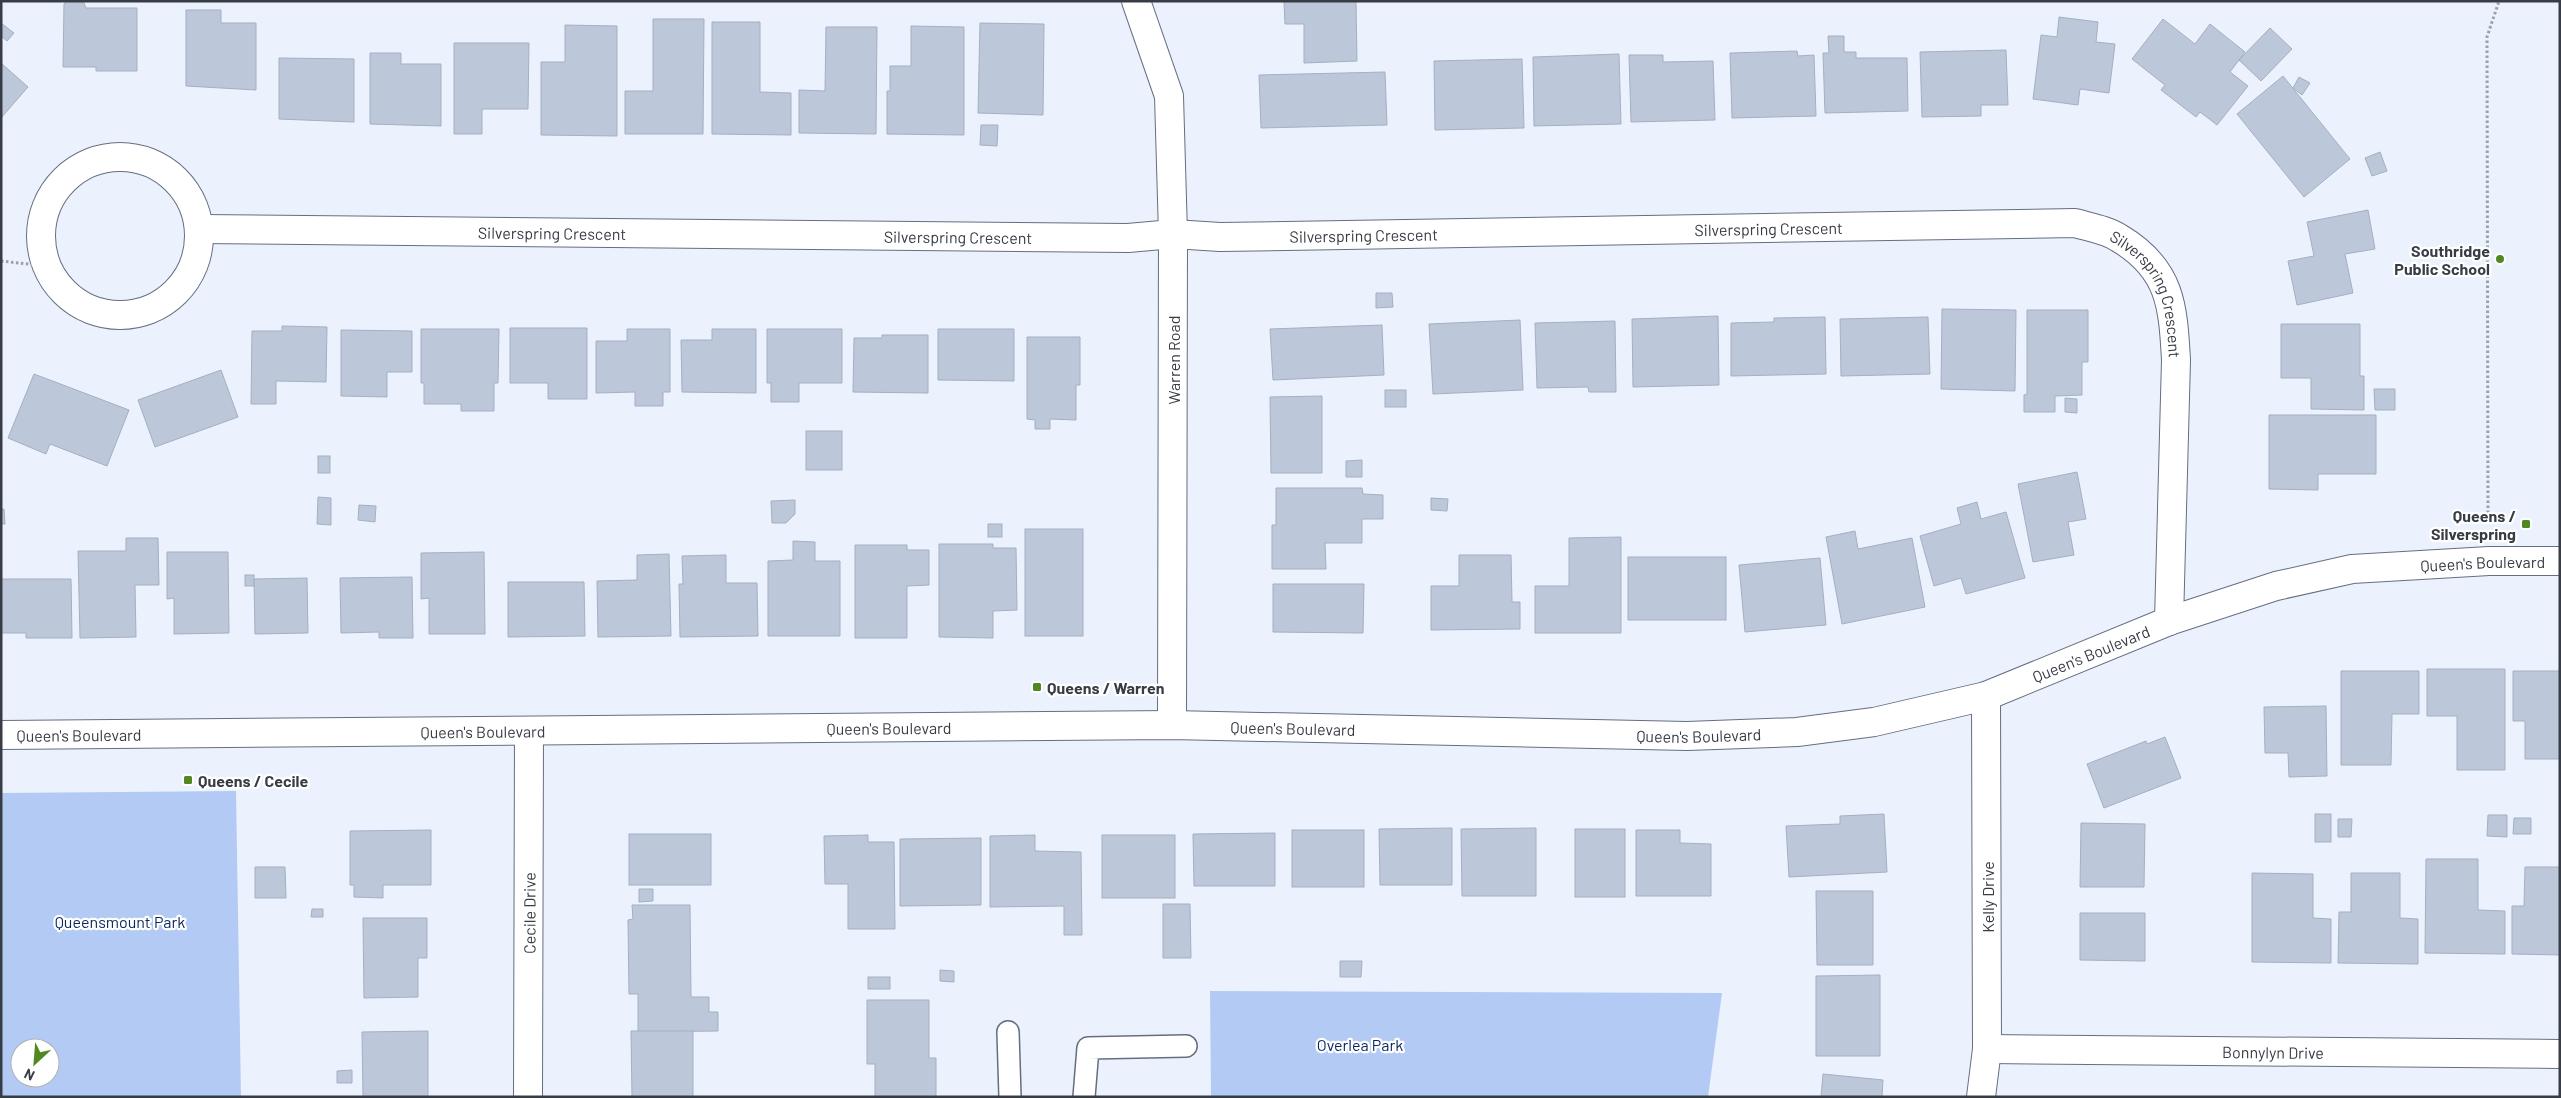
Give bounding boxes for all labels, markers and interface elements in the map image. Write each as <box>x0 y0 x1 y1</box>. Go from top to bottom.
street label: Silverspring Crescent <box>1694 217 1843 239</box>
street label: Silverspring Crescent <box>478 222 626 243</box>
street label: Silverspring Crescent <box>1289 224 1438 245</box>
street label: Silverspring Crescent <box>884 226 1032 247</box>
street label: Silverspring Crescent <box>2107 226 2185 358</box>
place label: Southridge Public School <box>2394 241 2490 278</box>
marker: Southridge Public School <box>2494 253 2506 265</box>
street label: Warren Road <box>1164 316 1183 404</box>
place label: Queens / Silverspring <box>2431 506 2516 543</box>
marker: Queens / Silverspring <box>2520 518 2532 530</box>
street label: Queen's Boulevard <box>2420 552 2545 574</box>
street label: Queen's Boulevard <box>2029 621 2152 686</box>
place label: Queens / Warren <box>1047 678 1165 697</box>
marker: Queens / Warren <box>1031 681 1043 693</box>
street label: Queen's Boulevard <box>826 717 952 737</box>
street label: Queen's Boulevard <box>1230 717 1356 738</box>
street label: Queen's Boulevard <box>420 721 546 741</box>
street label: Queen's Boulevard <box>16 724 142 744</box>
street label: Queen's Boulevard <box>1636 724 1762 746</box>
place label: Queens / Cecile <box>198 771 308 790</box>
marker: Queens / Cecile <box>182 774 194 786</box>
street label: Kelly Drive <box>1978 861 1997 933</box>
street label: Cecile Drive <box>519 872 538 954</box>
park label: Queensmount Park <box>55 912 185 931</box>
park label: Overlea Park <box>1317 1035 1403 1054</box>
north arrow <box>10 1038 60 1088</box>
street label: Bonnylyn Drive <box>2222 1042 2324 1061</box>
text: N <box>21 1065 37 1085</box>

